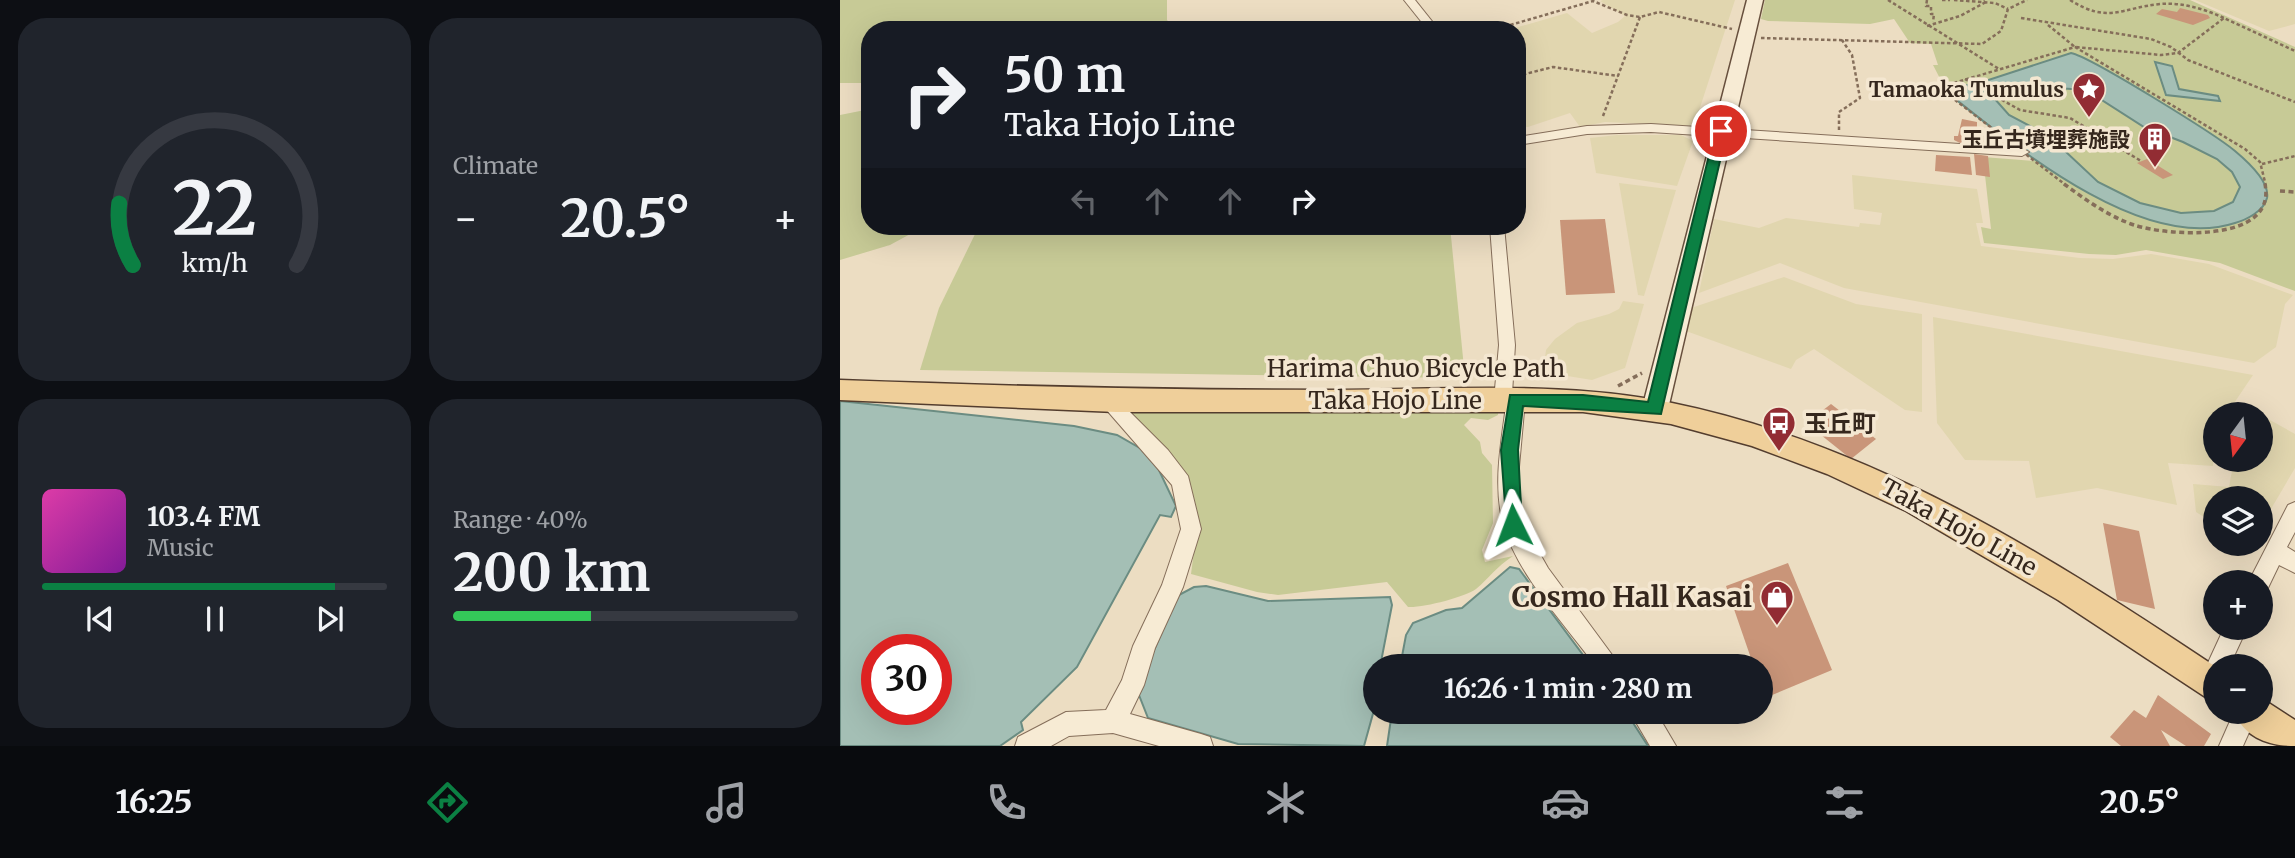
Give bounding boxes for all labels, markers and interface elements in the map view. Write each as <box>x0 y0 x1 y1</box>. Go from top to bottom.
text: 50 m <box>1004 44 1125 105</box>
icon: right <box>889 49 980 140</box>
place icon: Tamaoka Tumulus <box>2070 70 2108 119</box>
place label: Tamaoka Tumulus <box>1869 76 2064 103</box>
pin <box>1691 101 1751 161</box>
text: Taka Hojo Line <box>1004 105 1235 145</box>
icon: arrive <box>1702 112 1740 150</box>
building icon: 玉丘古墳埋葬施設 <box>2136 120 2174 169</box>
place label: 玉丘古墳埋葬施設 <box>1962 126 2130 153</box>
text: Climate <box>453 151 538 180</box>
text: 22 <box>172 164 257 256</box>
icon: left <box>1065 182 1103 220</box>
icon: ahead <box>1138 182 1176 220</box>
icon: ahead <box>1211 182 1249 220</box>
icon: right <box>1284 182 1322 220</box>
text: 20.5° <box>561 186 690 251</box>
text: − <box>453 195 478 242</box>
text: + <box>773 195 798 242</box>
text: km/h <box>181 247 248 279</box>
street label: Harima Chuo Bicycle Path <box>1267 353 1565 384</box>
street label: Taka Hojo Line <box>1308 385 1482 416</box>
north arrow <box>2203 402 2273 472</box>
map controls <box>2203 402 2273 724</box>
bus stop icon: 玉丘町 <box>1760 404 1798 453</box>
place label: 玉丘町 <box>1804 408 1876 439</box>
street label: Taka Hojo Line <box>1876 471 2042 583</box>
button: layers <box>2203 486 2273 556</box>
position arrow <box>1476 488 1550 562</box>
text: 103.4 FM <box>147 500 260 533</box>
text: Range · 40% <box>453 505 588 534</box>
text: Music <box>147 533 214 562</box>
text: 200 km <box>453 540 650 605</box>
button: + <box>2203 570 2273 640</box>
shop icon: Cosmo Hall Kasai <box>1758 578 1796 627</box>
place label: Cosmo Hall Kasai <box>1512 579 1752 615</box>
icon: previous <box>81 600 119 638</box>
icon: pause <box>196 600 234 638</box>
icon: next <box>311 600 349 638</box>
speed limit sign: 30 <box>861 634 952 725</box>
button: − <box>2203 654 2273 724</box>
text: 16:26 · 1 min · 280 m <box>1444 672 1692 705</box>
icon: directions <box>423 778 472 827</box>
icon: music <box>702 778 751 827</box>
icon: phone <box>982 778 1031 827</box>
icon: climate <box>1261 778 1310 827</box>
icon: car <box>1541 778 1590 827</box>
icon: filters <box>1820 778 1869 827</box>
text: 16:25 <box>115 782 192 822</box>
text: 20.5° <box>2100 782 2180 822</box>

